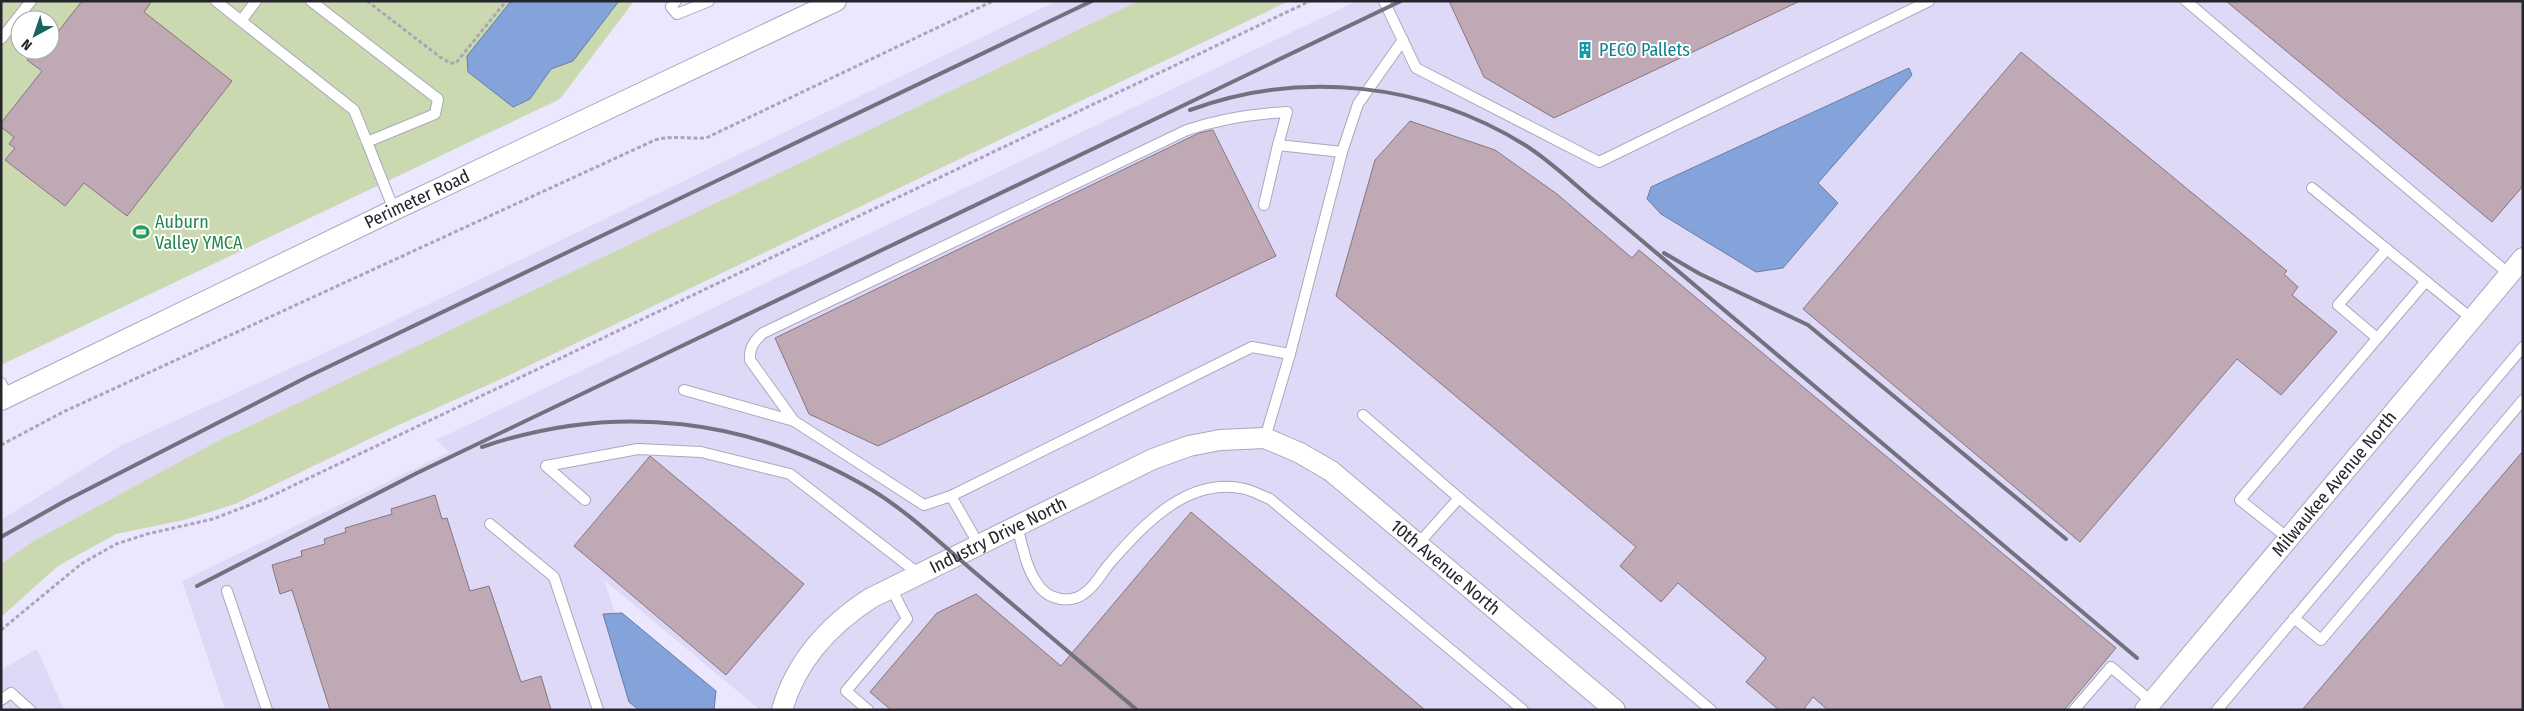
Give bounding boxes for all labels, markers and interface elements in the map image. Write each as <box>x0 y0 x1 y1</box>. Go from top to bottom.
north arrow <box>10 10 60 60</box>
text: N <box>18 35 36 54</box>
place label: PECO Pallets <box>1599 39 1690 61</box>
building icon: PECO Pallets <box>1575 40 1595 60</box>
street label: Perimeter Road <box>361 165 473 234</box>
place label: Auburn Valley YMCA <box>155 211 243 254</box>
sports icon: Auburn Valley YMCA <box>131 222 151 242</box>
street label: Milwaukee Avenue North <box>2267 407 2401 561</box>
street label: Industry Drive North <box>926 492 1070 578</box>
street label: 10th Avenue North <box>1386 515 1505 620</box>

